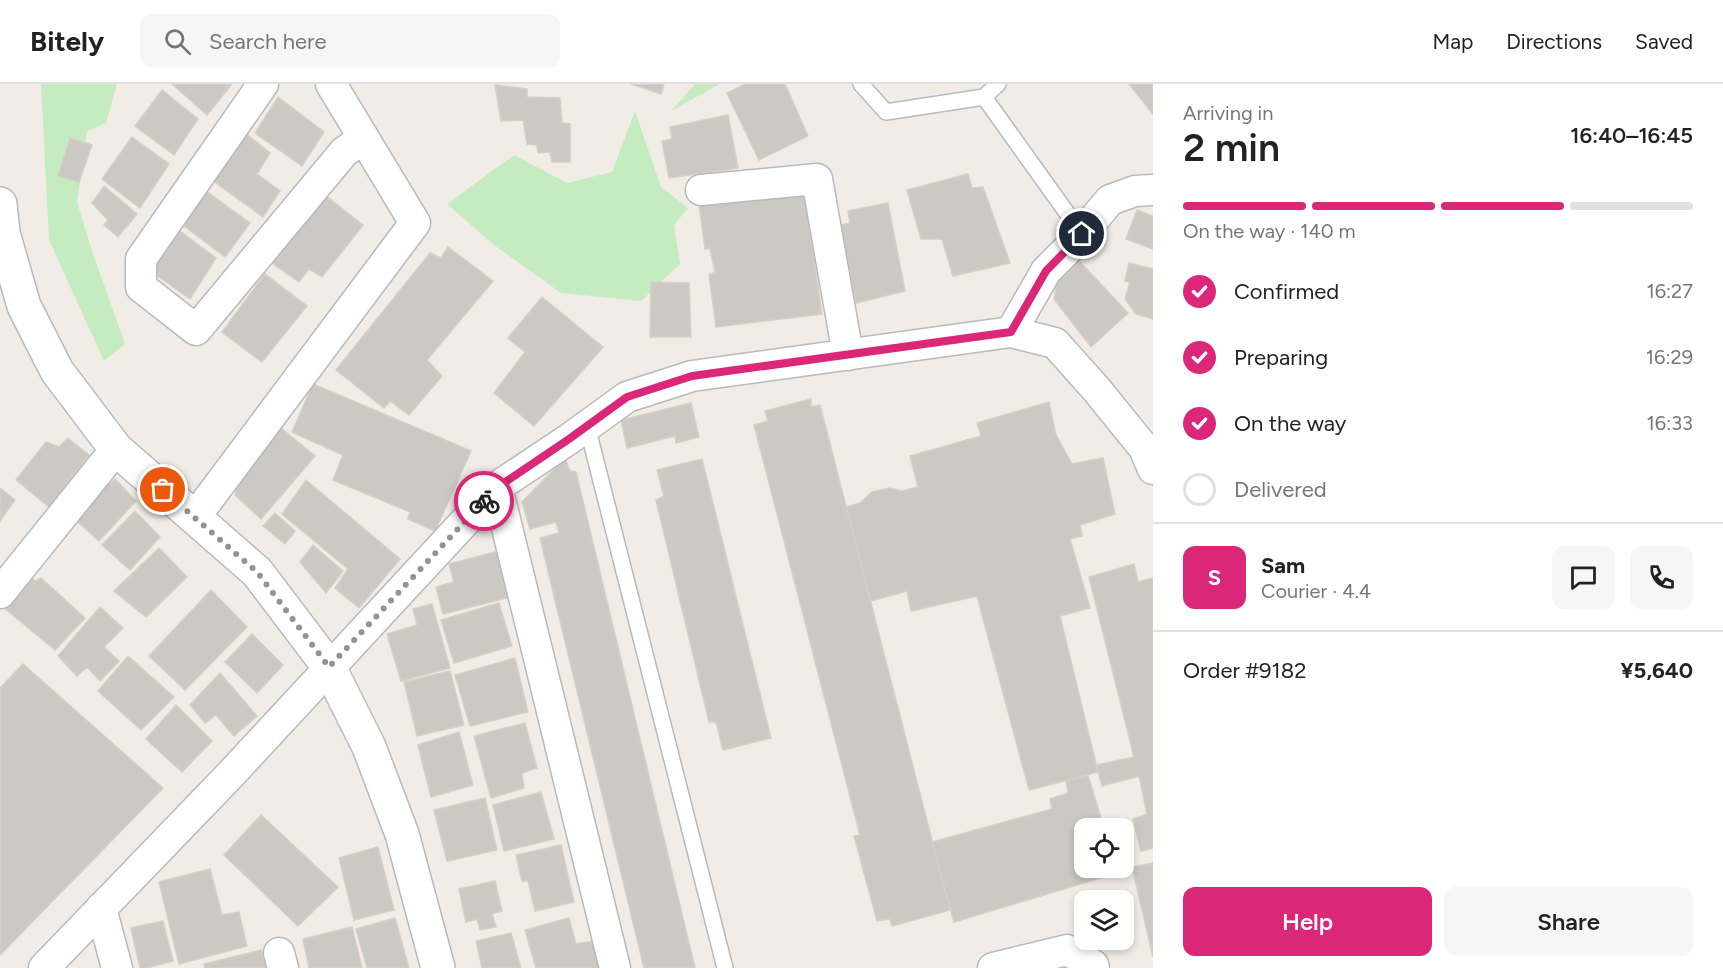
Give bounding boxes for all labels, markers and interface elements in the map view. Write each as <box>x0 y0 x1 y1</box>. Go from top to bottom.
search box <box>140 14 560 68</box>
text: Bitely <box>30 24 104 58</box>
icon: search <box>161 25 194 58</box>
text: Search here <box>209 28 327 55</box>
text: Map <box>1432 29 1473 54</box>
text: Directions <box>1506 29 1602 54</box>
text: Saved <box>1635 29 1693 54</box>
text: Arriving in <box>1183 101 1273 125</box>
text: 16:40–16:45 <box>1570 122 1693 149</box>
text: 2 min <box>1183 124 1280 171</box>
pin <box>1056 208 1107 259</box>
icon: home <box>1065 217 1098 250</box>
text: On the way · 140 m <box>1183 219 1356 243</box>
icon: check <box>1183 275 1216 308</box>
text: Confirmed <box>1234 278 1339 305</box>
text: 16:27 <box>1646 279 1693 303</box>
icon: check <box>1183 341 1216 374</box>
text: Preparing <box>1234 344 1328 371</box>
text: 16:29 <box>1646 345 1693 369</box>
icon: check <box>1183 407 1216 440</box>
text: On the way <box>1234 410 1346 437</box>
text: 16:33 <box>1647 411 1693 435</box>
pin <box>137 464 188 515</box>
courier <box>454 471 514 531</box>
icon: bag <box>146 473 179 506</box>
text: Delivered <box>1234 476 1327 503</box>
icon: bike <box>468 485 501 518</box>
button: chat <box>1552 546 1615 609</box>
button: phone <box>1630 546 1693 609</box>
text: Sam <box>1261 552 1305 579</box>
text: S <box>1208 564 1221 591</box>
text: Courier · 4.4 <box>1261 579 1371 603</box>
text: Order #9182 <box>1183 657 1306 684</box>
text: ¥5,640 <box>1621 657 1693 684</box>
map controls <box>1074 818 1134 950</box>
button: locate <box>1074 818 1134 878</box>
button: Help <box>1183 887 1432 956</box>
button: Share <box>1444 887 1693 956</box>
button: layers <box>1074 890 1134 950</box>

